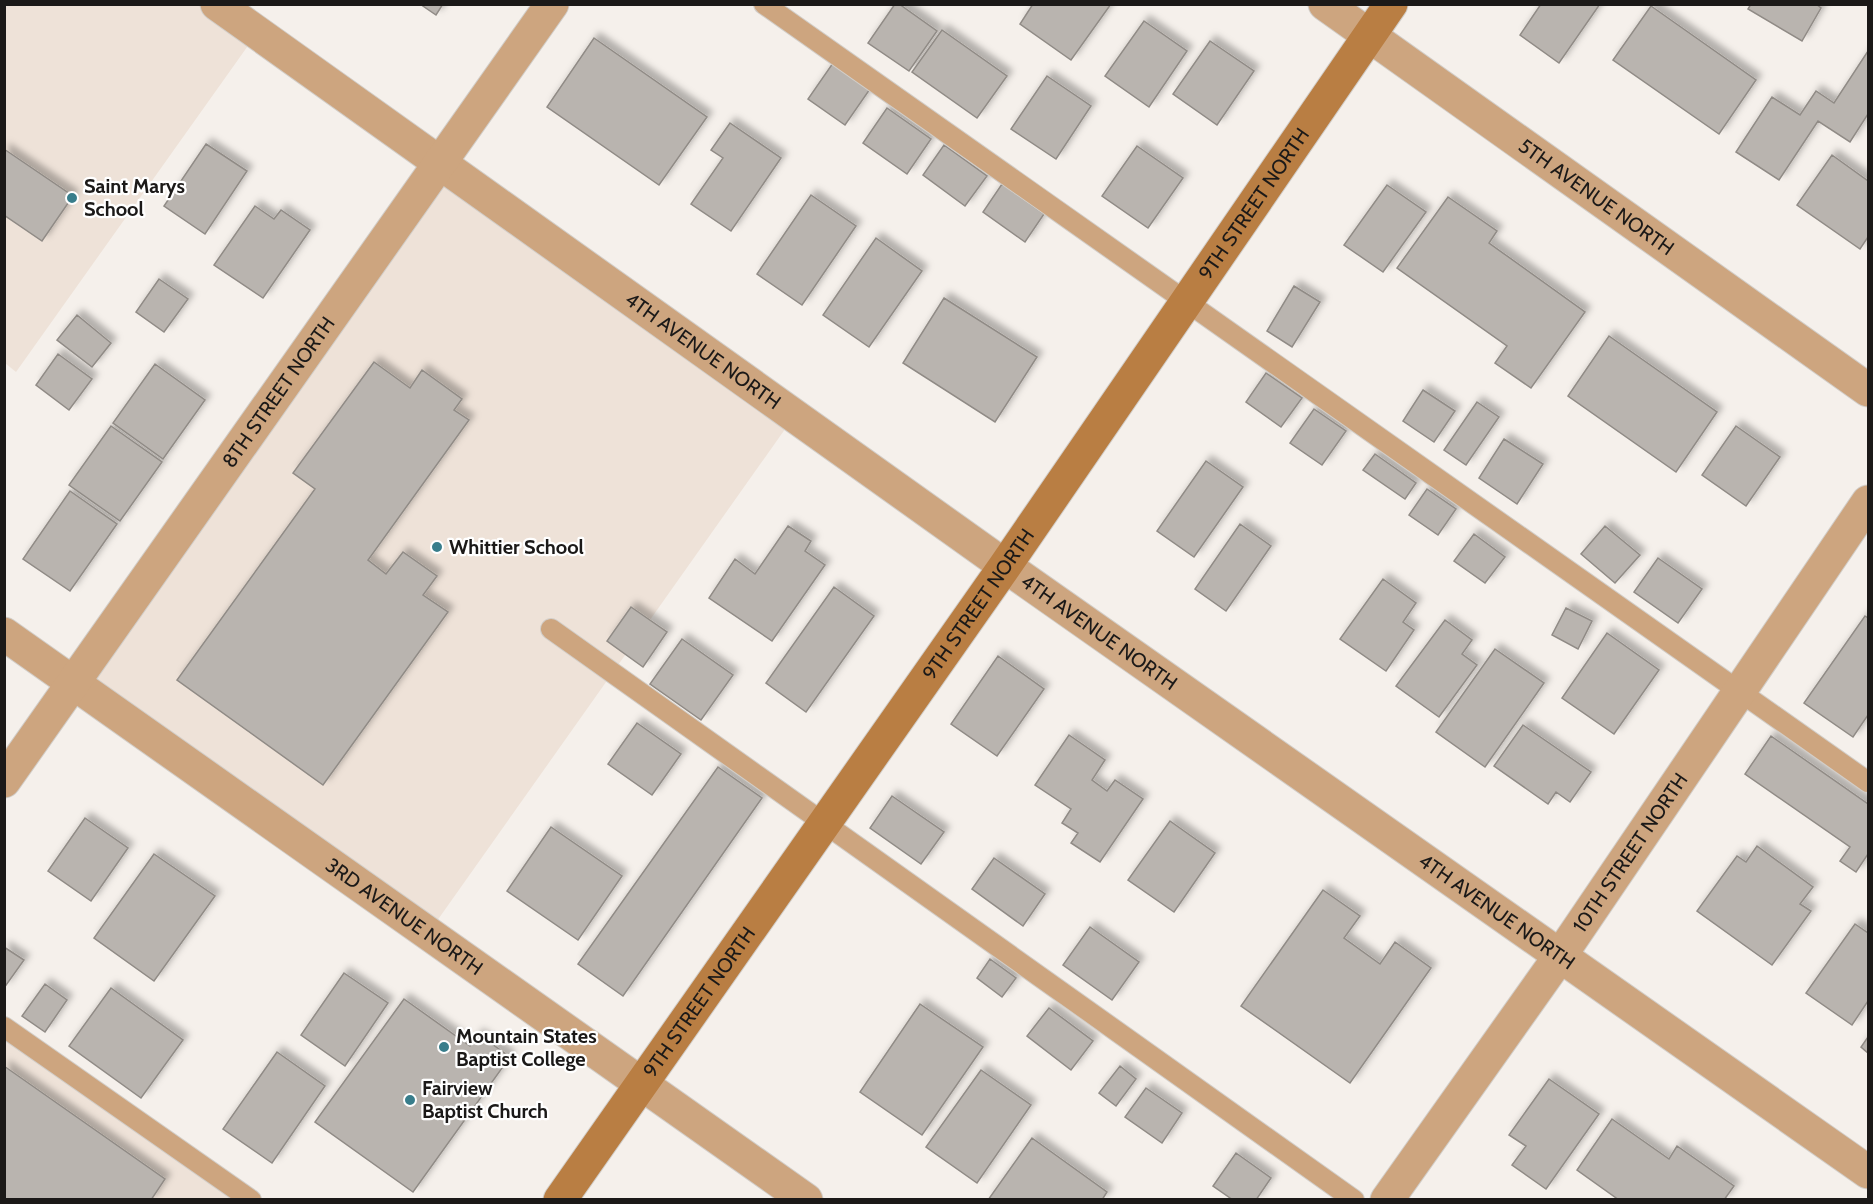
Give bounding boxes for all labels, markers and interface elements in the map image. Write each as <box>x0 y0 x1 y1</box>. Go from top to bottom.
street label: 9TH STREET NORTH <box>1193 123 1314 284</box>
street label: 5TH AVENUE NORTH <box>1514 134 1679 260</box>
place label: Saint Marys School <box>84 174 185 221</box>
marker: Saint Marys School <box>65 191 79 205</box>
street label: 4TH AVENUE NORTH <box>621 287 785 414</box>
street label: 8TH STREET NORTH <box>217 312 340 472</box>
street label: 9TH STREET NORTH <box>917 524 1039 684</box>
place label: Whittier School <box>449 535 584 559</box>
marker: Whittier School <box>430 540 444 554</box>
street label: 4TH AVENUE NORTH <box>1016 569 1182 695</box>
street label: 10TH STREET NORTH <box>1568 768 1693 937</box>
street label: 4TH AVENUE NORTH <box>1414 848 1580 975</box>
street label: 3RD AVENUE NORTH <box>321 853 488 980</box>
street label: 9TH STREET NORTH <box>638 922 760 1082</box>
place label: Mountain States Baptist College <box>456 1024 597 1071</box>
marker: Mountain States Baptist College <box>437 1040 451 1054</box>
place label: Fairview Baptist Church <box>422 1076 548 1123</box>
marker: Fairview Baptist Church <box>403 1093 417 1107</box>

